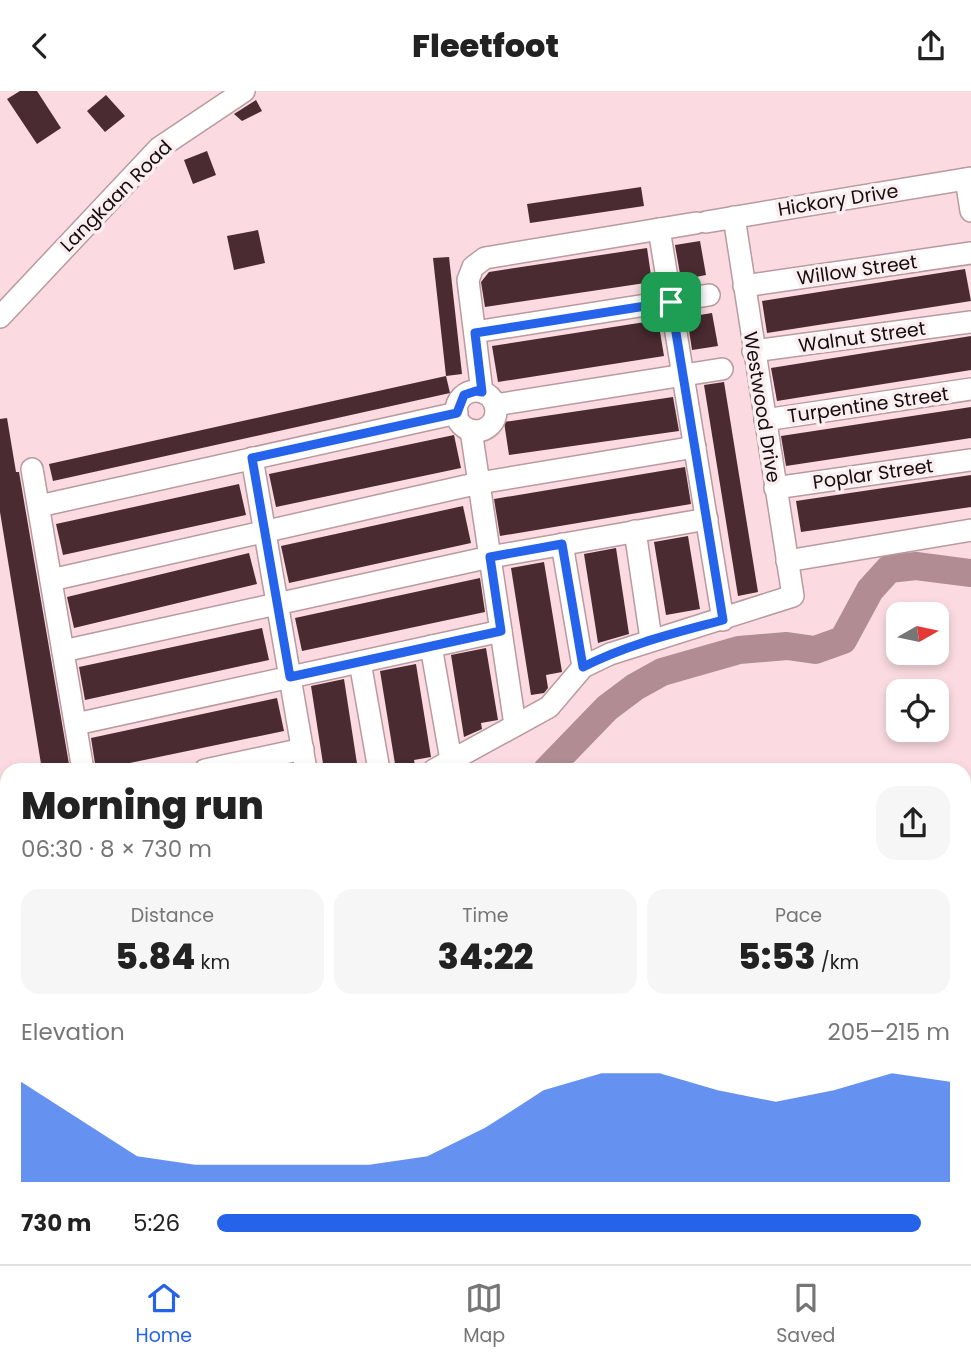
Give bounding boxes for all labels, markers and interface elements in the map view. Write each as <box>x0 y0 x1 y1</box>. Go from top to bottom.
text: Fleetfoot <box>412 23 559 68</box>
icon: back <box>21 27 59 65</box>
icon: share <box>912 27 950 65</box>
street label: Langkaan Road <box>54 134 178 258</box>
street label: Hickory Drive <box>776 177 900 223</box>
street label: Willow Street <box>795 248 919 292</box>
pin <box>641 272 701 332</box>
icon: arrive <box>652 283 690 321</box>
street label: Walnut Street <box>797 315 927 359</box>
street label: Westwood Drive <box>737 330 787 484</box>
street label: Turpentine Street <box>786 380 950 430</box>
street label: Poplar Street <box>811 452 935 496</box>
north arrow <box>886 602 948 665</box>
map controls <box>886 602 949 742</box>
button: locate <box>886 679 949 742</box>
text: Morning run <box>21 779 264 832</box>
button: share <box>876 786 950 860</box>
text: 06:30 · 8 × 730 m <box>21 833 212 865</box>
text: Distance <box>131 902 214 929</box>
text: Time <box>462 902 509 929</box>
text: Pace <box>775 902 822 929</box>
text: 5.84 <box>115 932 196 981</box>
text: 34:22 <box>438 932 533 981</box>
text: 5:53 <box>738 932 816 981</box>
text: km <box>196 949 230 976</box>
text: /km <box>816 949 859 976</box>
text: Elevation <box>21 1016 125 1048</box>
text: 205–215 m <box>827 1016 950 1048</box>
text: 730 m <box>21 1207 91 1239</box>
text: 5:26 <box>133 1207 180 1239</box>
tab: Home <box>135 1279 192 1350</box>
tab: Map <box>463 1279 505 1350</box>
tab: Saved <box>776 1279 835 1350</box>

